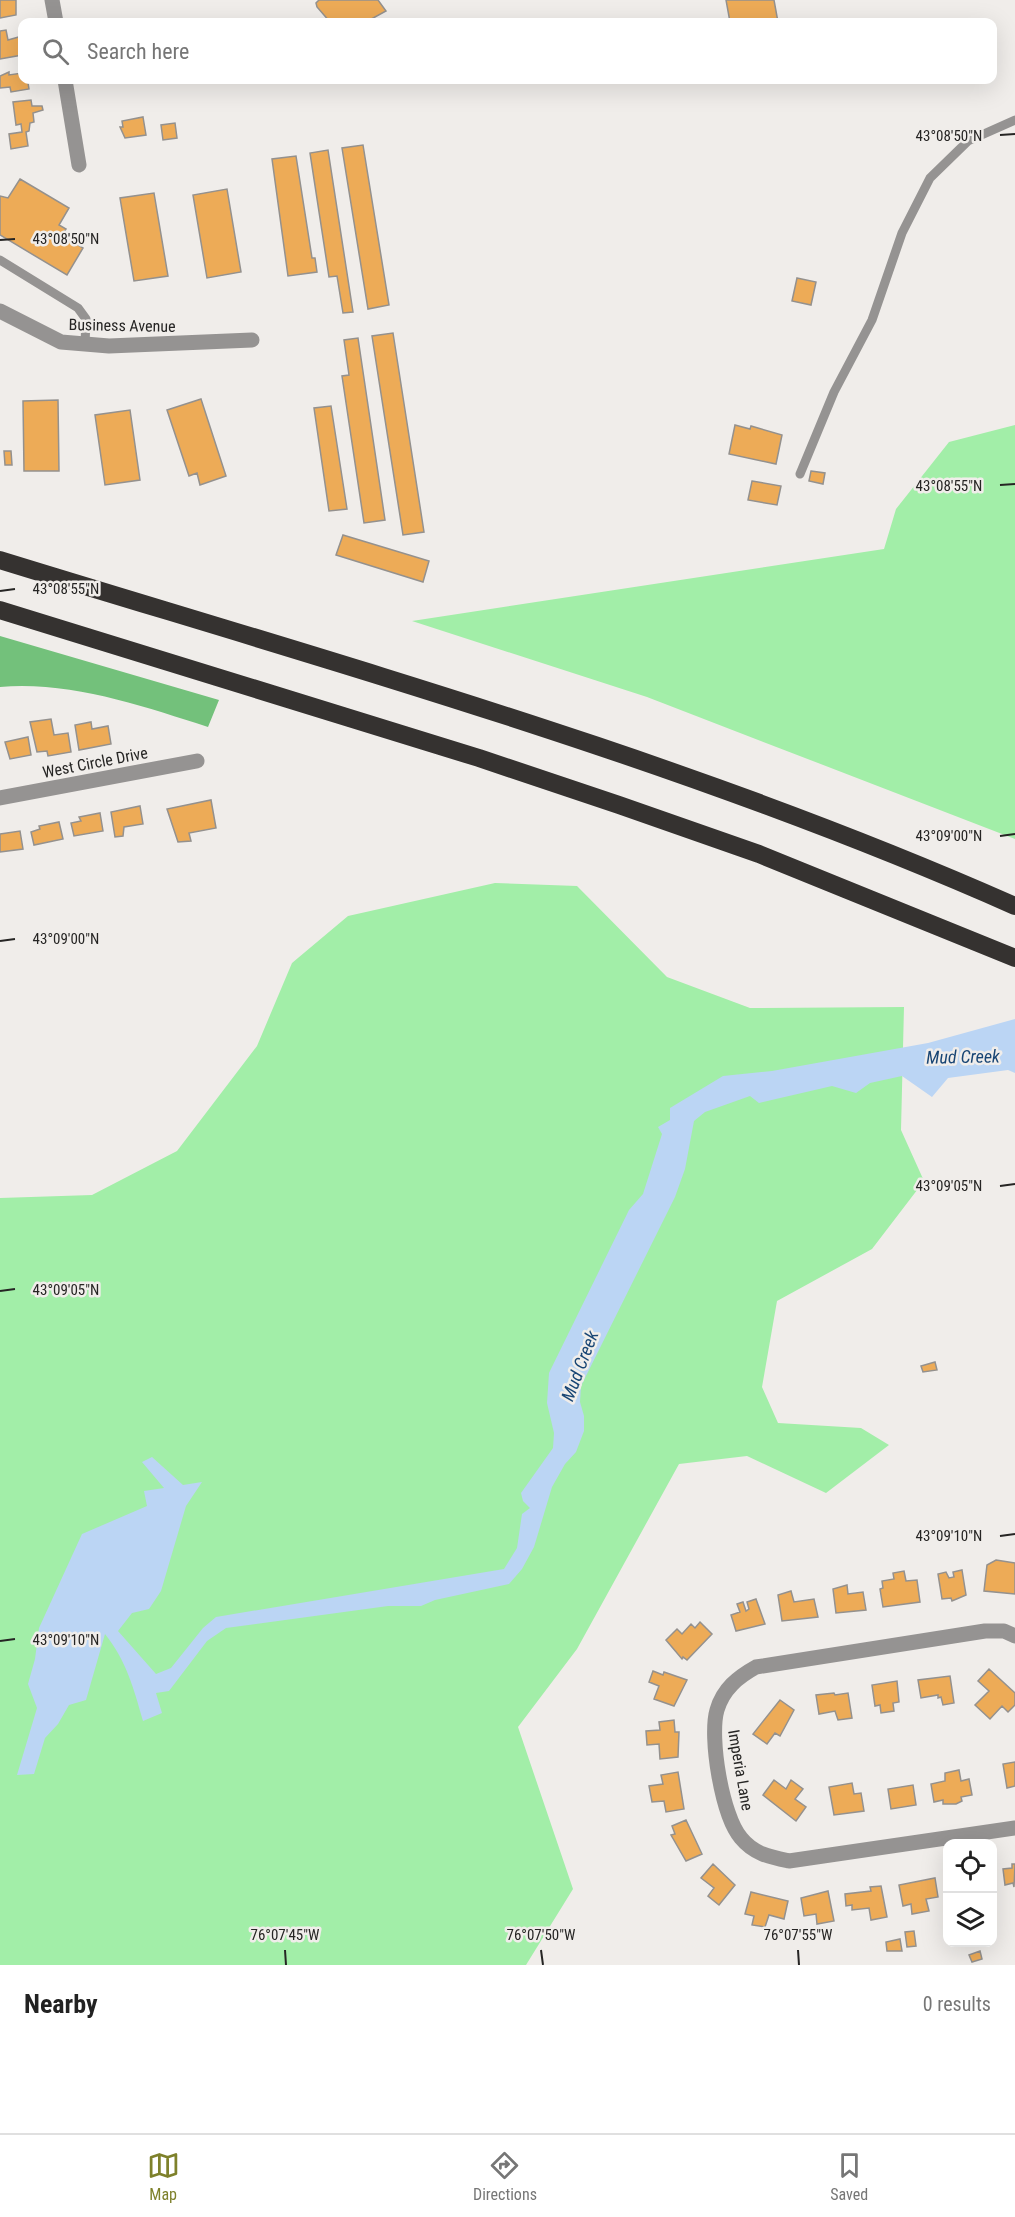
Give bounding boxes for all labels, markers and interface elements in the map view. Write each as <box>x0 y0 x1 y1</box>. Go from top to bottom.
search box <box>18 18 997 84</box>
icon: search <box>39 35 72 68</box>
text: Search here <box>87 39 189 64</box>
text: 43°08'50"N <box>916 127 982 145</box>
text: 43°08'50"N <box>33 230 99 248</box>
street label: Business Avenue <box>68 315 176 336</box>
text: 43°08'55"N <box>916 477 982 495</box>
text: 43°08'55"N <box>33 580 99 598</box>
street label: West Circle Drive <box>41 743 149 782</box>
text: 43°09'00"N <box>916 827 982 845</box>
text: 43°09'00"N <box>33 930 99 948</box>
water label: Mud Creek <box>926 1045 1001 1068</box>
text: 43°09'05"N <box>916 1177 982 1195</box>
text: 43°09'05"N <box>33 1281 99 1299</box>
water label: Mud Creek <box>557 1327 603 1404</box>
text: 43°09'10"N <box>916 1527 982 1545</box>
text: 43°09'10"N <box>33 1631 99 1649</box>
street label: Imperia Lane <box>724 1728 757 1812</box>
map controls <box>943 1839 997 1947</box>
button: locate <box>943 1839 997 1893</box>
button: layers <box>943 1893 997 1947</box>
text: 76°07'45"W <box>251 1926 320 1944</box>
text: 76°07'50"W <box>507 1926 576 1944</box>
text: 76°07'55"W <box>764 1926 833 1944</box>
text: Nearby <box>24 1989 98 2019</box>
text: 0 results <box>923 1992 991 2016</box>
tab: Map <box>147 2149 180 2204</box>
tab: Directions <box>473 2149 537 2204</box>
tab: Saved <box>830 2149 868 2204</box>

